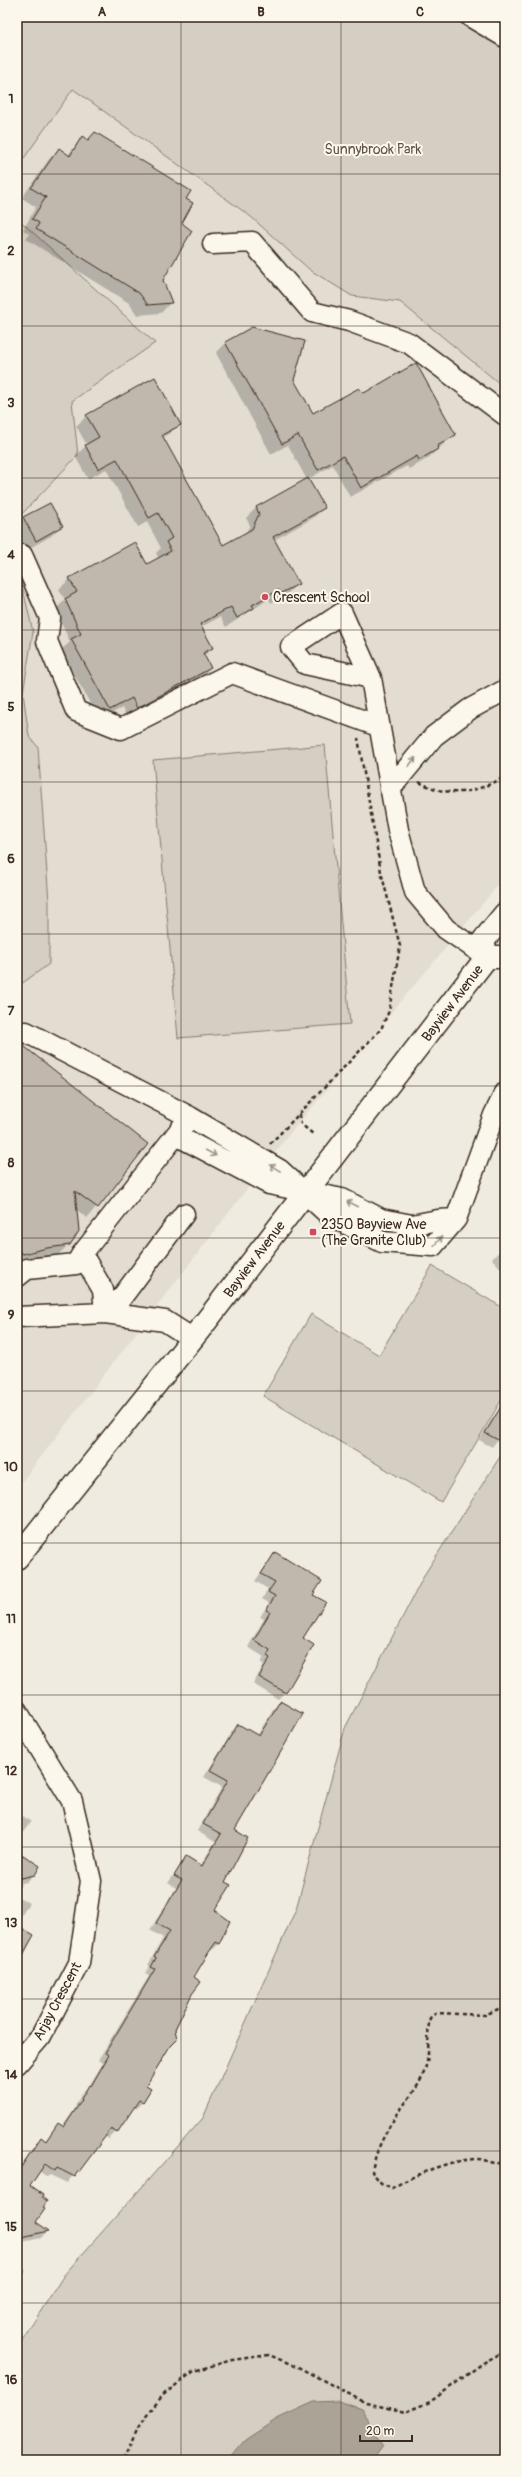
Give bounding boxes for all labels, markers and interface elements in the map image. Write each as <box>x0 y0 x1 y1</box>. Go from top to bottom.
text: A <box>98 4 107 20</box>
text: B <box>257 4 265 20</box>
text: C <box>416 4 424 20</box>
text: 1 <box>8 91 14 107</box>
park label: Sunnybrook Park <box>325 141 422 158</box>
text: 2 <box>7 243 15 259</box>
text: 3 <box>7 395 15 411</box>
text: 4 <box>7 547 15 563</box>
place label: Crescent School <box>273 589 370 606</box>
marker: Crescent School <box>260 592 270 602</box>
text: 5 <box>7 699 15 715</box>
one-way arrow <box>408 757 417 768</box>
text: 6 <box>7 851 15 867</box>
street label: Bayview Avenue <box>418 962 487 1045</box>
text: 7 <box>8 1003 15 1019</box>
one-way arrow <box>204 1150 216 1158</box>
text: 8 <box>8 1155 15 1171</box>
one-way arrow <box>269 1163 281 1171</box>
one-way arrow <box>346 1200 358 1208</box>
place label: 2350 Bayview Ave (The Granite Club) <box>321 1216 427 1249</box>
street label: Bayview Avenue <box>220 1218 289 1301</box>
marker: 2350 Bayview Ave (The Granite Club) <box>308 1227 318 1237</box>
one-way arrow <box>433 1236 442 1246</box>
text: 9 <box>8 1307 15 1323</box>
text: 10 <box>4 1459 18 1475</box>
text: 11 <box>6 1611 16 1627</box>
text: 12 <box>5 1763 17 1779</box>
text: 13 <box>5 1915 17 1931</box>
street label: Arjay Crescent <box>30 1959 85 2043</box>
text: 14 <box>5 2067 18 2083</box>
text: 15 <box>5 2219 17 2235</box>
text: 16 <box>5 2372 18 2388</box>
scale bar <box>360 2417 412 2443</box>
text: 20 m <box>366 2424 395 2439</box>

